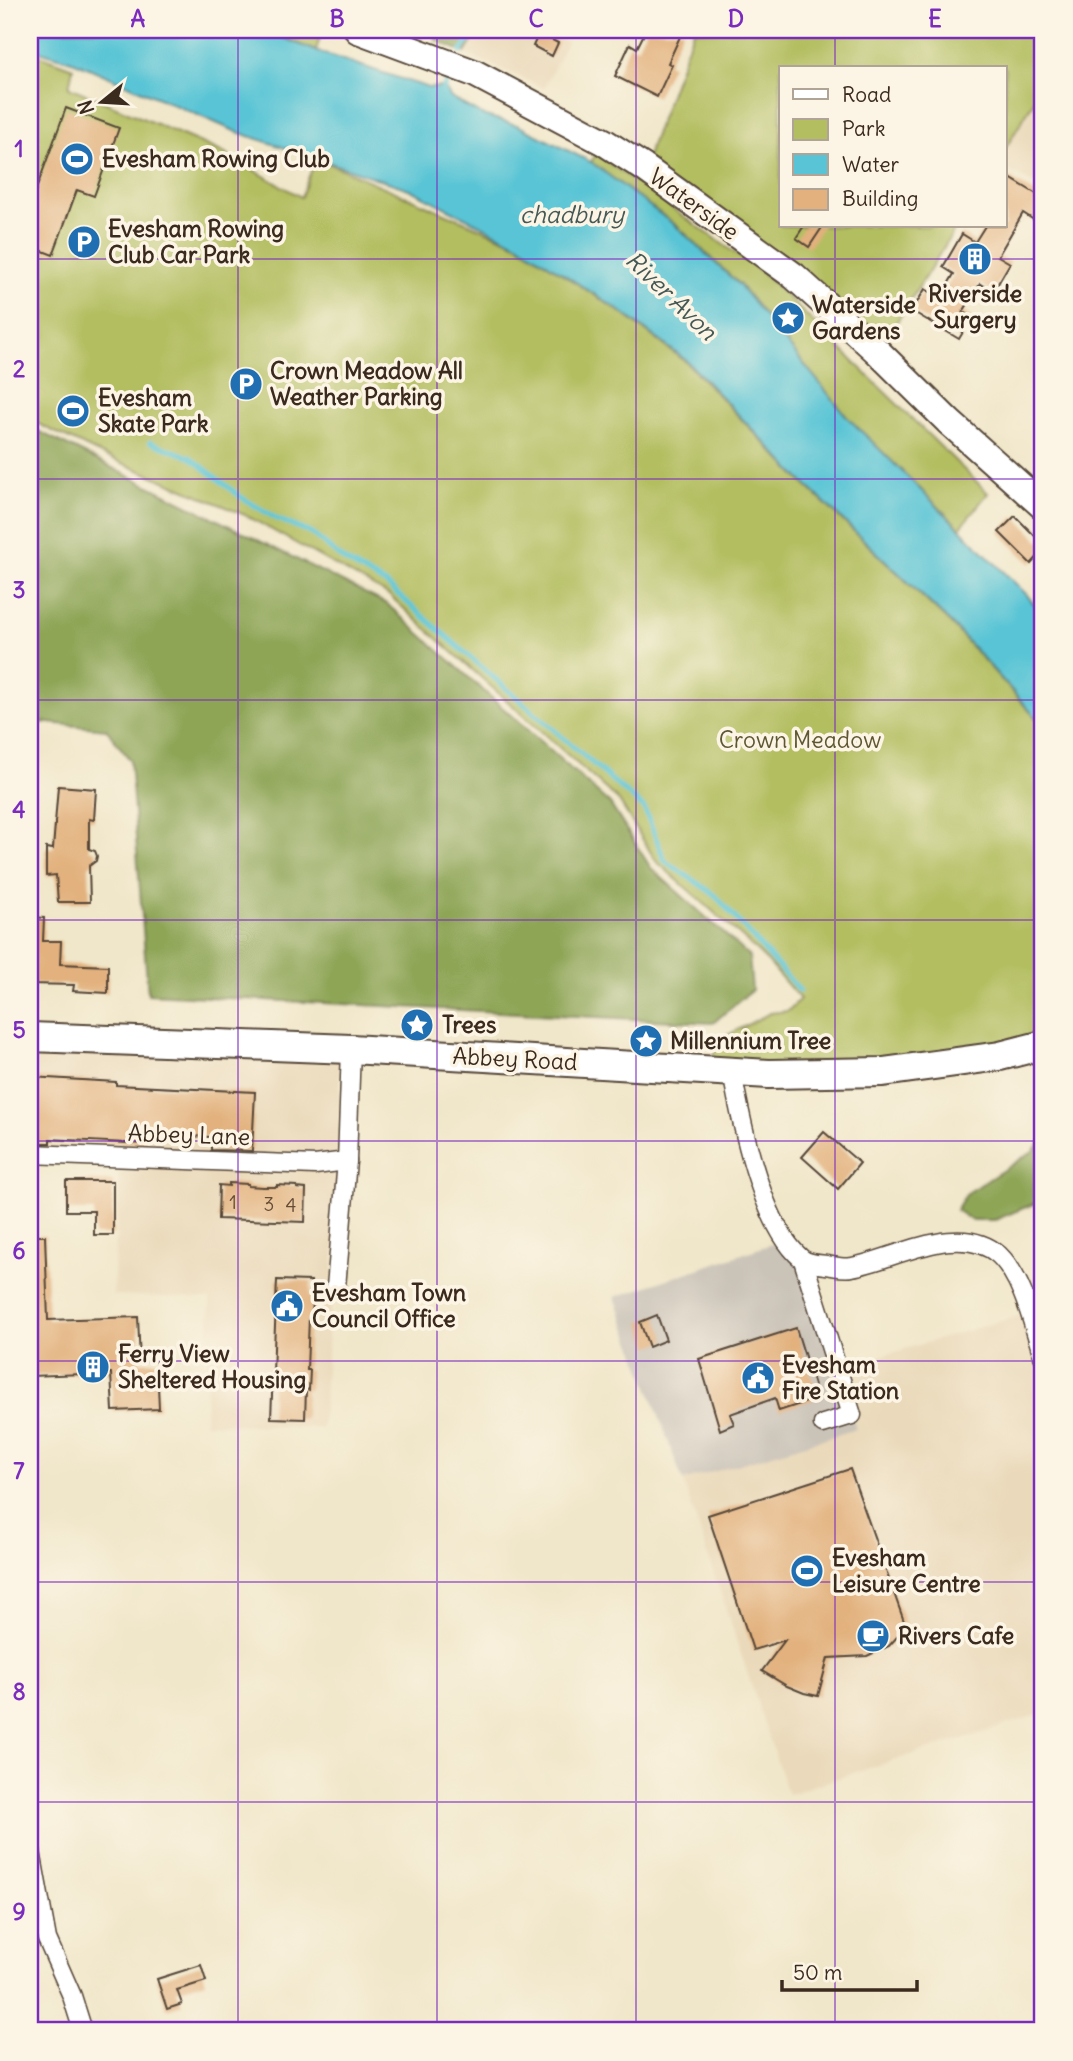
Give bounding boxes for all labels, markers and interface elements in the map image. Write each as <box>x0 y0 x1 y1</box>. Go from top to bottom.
text: A <box>131 4 146 33</box>
text: B <box>329 4 345 33</box>
text: C <box>528 4 544 33</box>
text: D <box>728 4 744 33</box>
text: E <box>928 4 942 33</box>
north arrow <box>66 66 136 136</box>
legend <box>779 66 1006 228</box>
text: Road <box>842 81 891 108</box>
text: N <box>72 97 99 117</box>
text: Park <box>842 115 885 142</box>
text: 1 <box>14 134 24 163</box>
sports icon: Evesham Rowing Club <box>58 140 96 178</box>
place label: Evesham Rowing Club <box>102 144 330 173</box>
text: Water <box>842 151 900 178</box>
street label: Waterside <box>644 161 745 246</box>
text: Building <box>842 185 918 212</box>
water label: chadbury <box>520 199 627 229</box>
place label: Evesham Rowing Club Car Park <box>108 214 284 269</box>
parking icon: Evesham Rowing Club Car Park <box>65 223 103 261</box>
building icon: Riverside Surgery <box>956 240 994 278</box>
water label: River Avon <box>620 245 724 347</box>
place label: Riverside Surgery <box>928 279 1022 334</box>
place label: Waterside Gardens <box>812 290 916 345</box>
place icon: Waterside Gardens <box>769 299 807 337</box>
text: 2 <box>13 354 26 383</box>
place label: Crown Meadow All Weather Parking <box>270 356 463 411</box>
parking icon: Crown Meadow All Weather Parking <box>227 365 265 403</box>
place label: Evesham Skate Park <box>98 383 209 438</box>
sports icon: Evesham Skate Park <box>54 392 92 430</box>
text: 3 <box>12 575 26 604</box>
park label: Crown Meadow <box>719 725 881 754</box>
text: 4 <box>12 795 26 824</box>
place icon: Trees <box>398 1006 436 1044</box>
place label: Trees <box>442 1010 496 1039</box>
text: 5 <box>12 1015 26 1044</box>
place icon: Millennium Tree <box>627 1022 665 1060</box>
place label: Millennium Tree <box>670 1026 831 1055</box>
street label: Abbey Road <box>452 1041 578 1076</box>
street label: Abbey Lane <box>127 1118 251 1151</box>
house number: 1 <box>229 1190 237 1214</box>
house number: 3 <box>264 1192 274 1216</box>
house number: 4 <box>286 1193 297 1217</box>
text: 6 <box>12 1236 26 1265</box>
place label: Evesham Town Council Office <box>312 1278 466 1333</box>
public building icon: Evesham Town Council Office <box>268 1287 306 1325</box>
place label: Ferry View Sheltered Housing <box>118 1339 306 1394</box>
building icon: Ferry View Sheltered Housing <box>74 1348 112 1386</box>
place label: Evesham Fire Station <box>782 1350 899 1405</box>
public building icon: Evesham Fire Station <box>739 1359 777 1397</box>
text: 7 <box>13 1456 25 1485</box>
place label: Evesham Leisure Centre <box>832 1543 981 1598</box>
sports icon: Evesham Leisure Centre <box>788 1552 826 1590</box>
cafe icon: Rivers Cafe <box>854 1617 892 1655</box>
place label: Rivers Cafe <box>898 1621 1014 1650</box>
text: 8 <box>12 1677 26 1706</box>
text: 9 <box>12 1897 26 1926</box>
scale bar <box>782 1949 917 1993</box>
text: 50 m <box>793 1959 842 1986</box>

